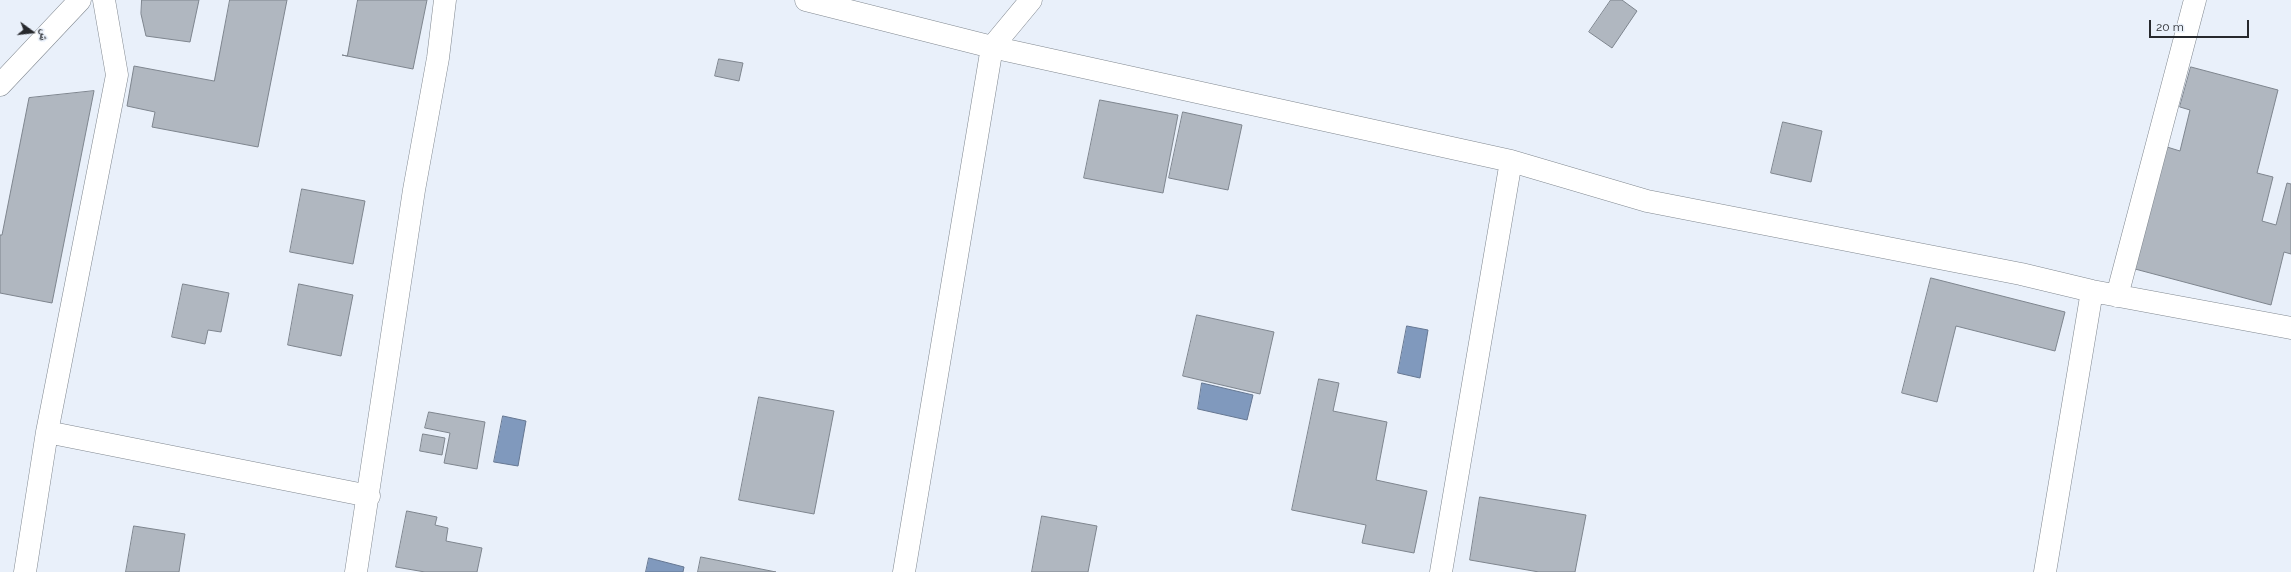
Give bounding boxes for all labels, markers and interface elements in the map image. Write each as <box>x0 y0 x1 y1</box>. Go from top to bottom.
north arrow <box>12 12 52 52</box>
scale bar <box>2151 12 2251 38</box>
text: 20 m <box>2156 20 2184 34</box>
text: ش <box>36 28 52 43</box>

